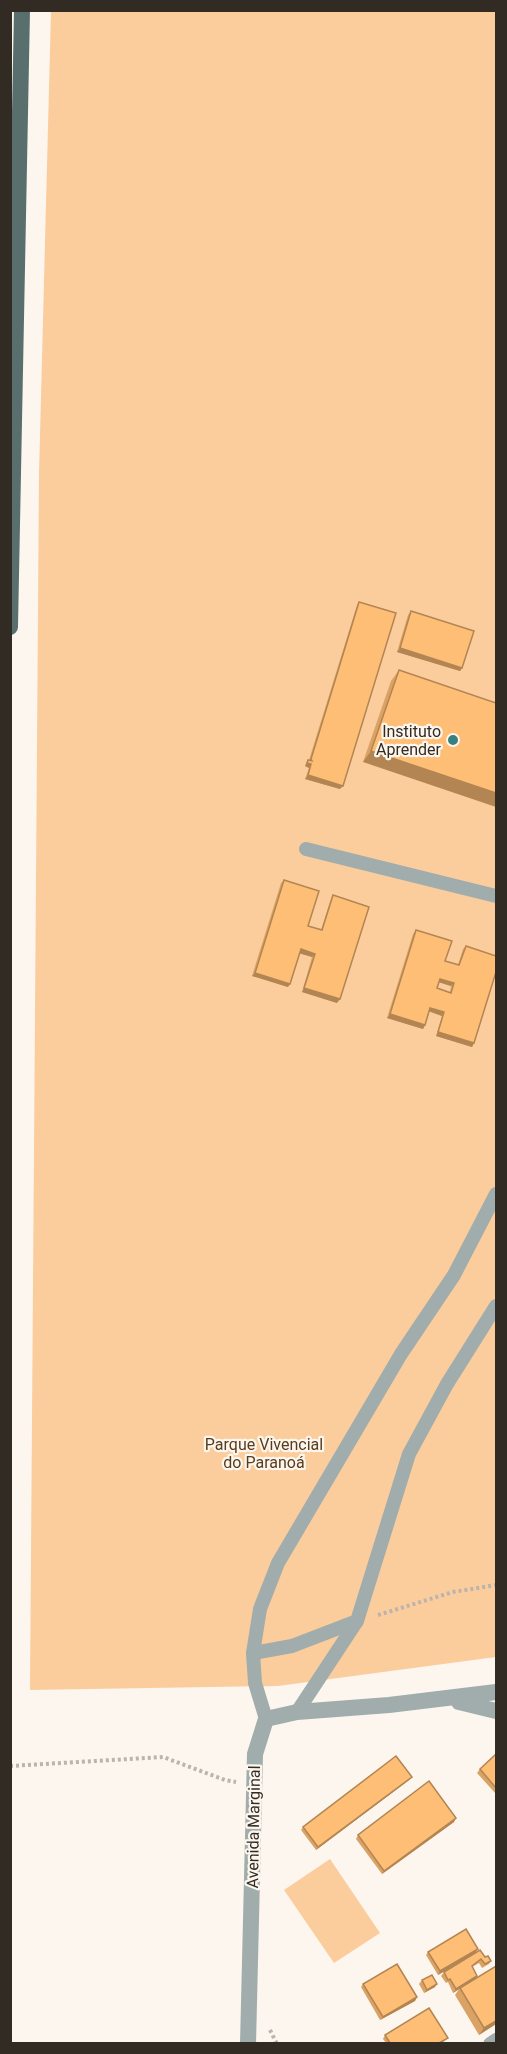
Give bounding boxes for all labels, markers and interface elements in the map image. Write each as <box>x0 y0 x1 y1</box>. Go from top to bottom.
place label: Instituto Aprender <box>376 722 442 759</box>
marker: Instituto Aprender <box>446 733 460 747</box>
park label: Parque Vivencial do Paranoá <box>205 1435 323 1472</box>
street label: Avenida Marginal <box>243 1765 264 1889</box>

